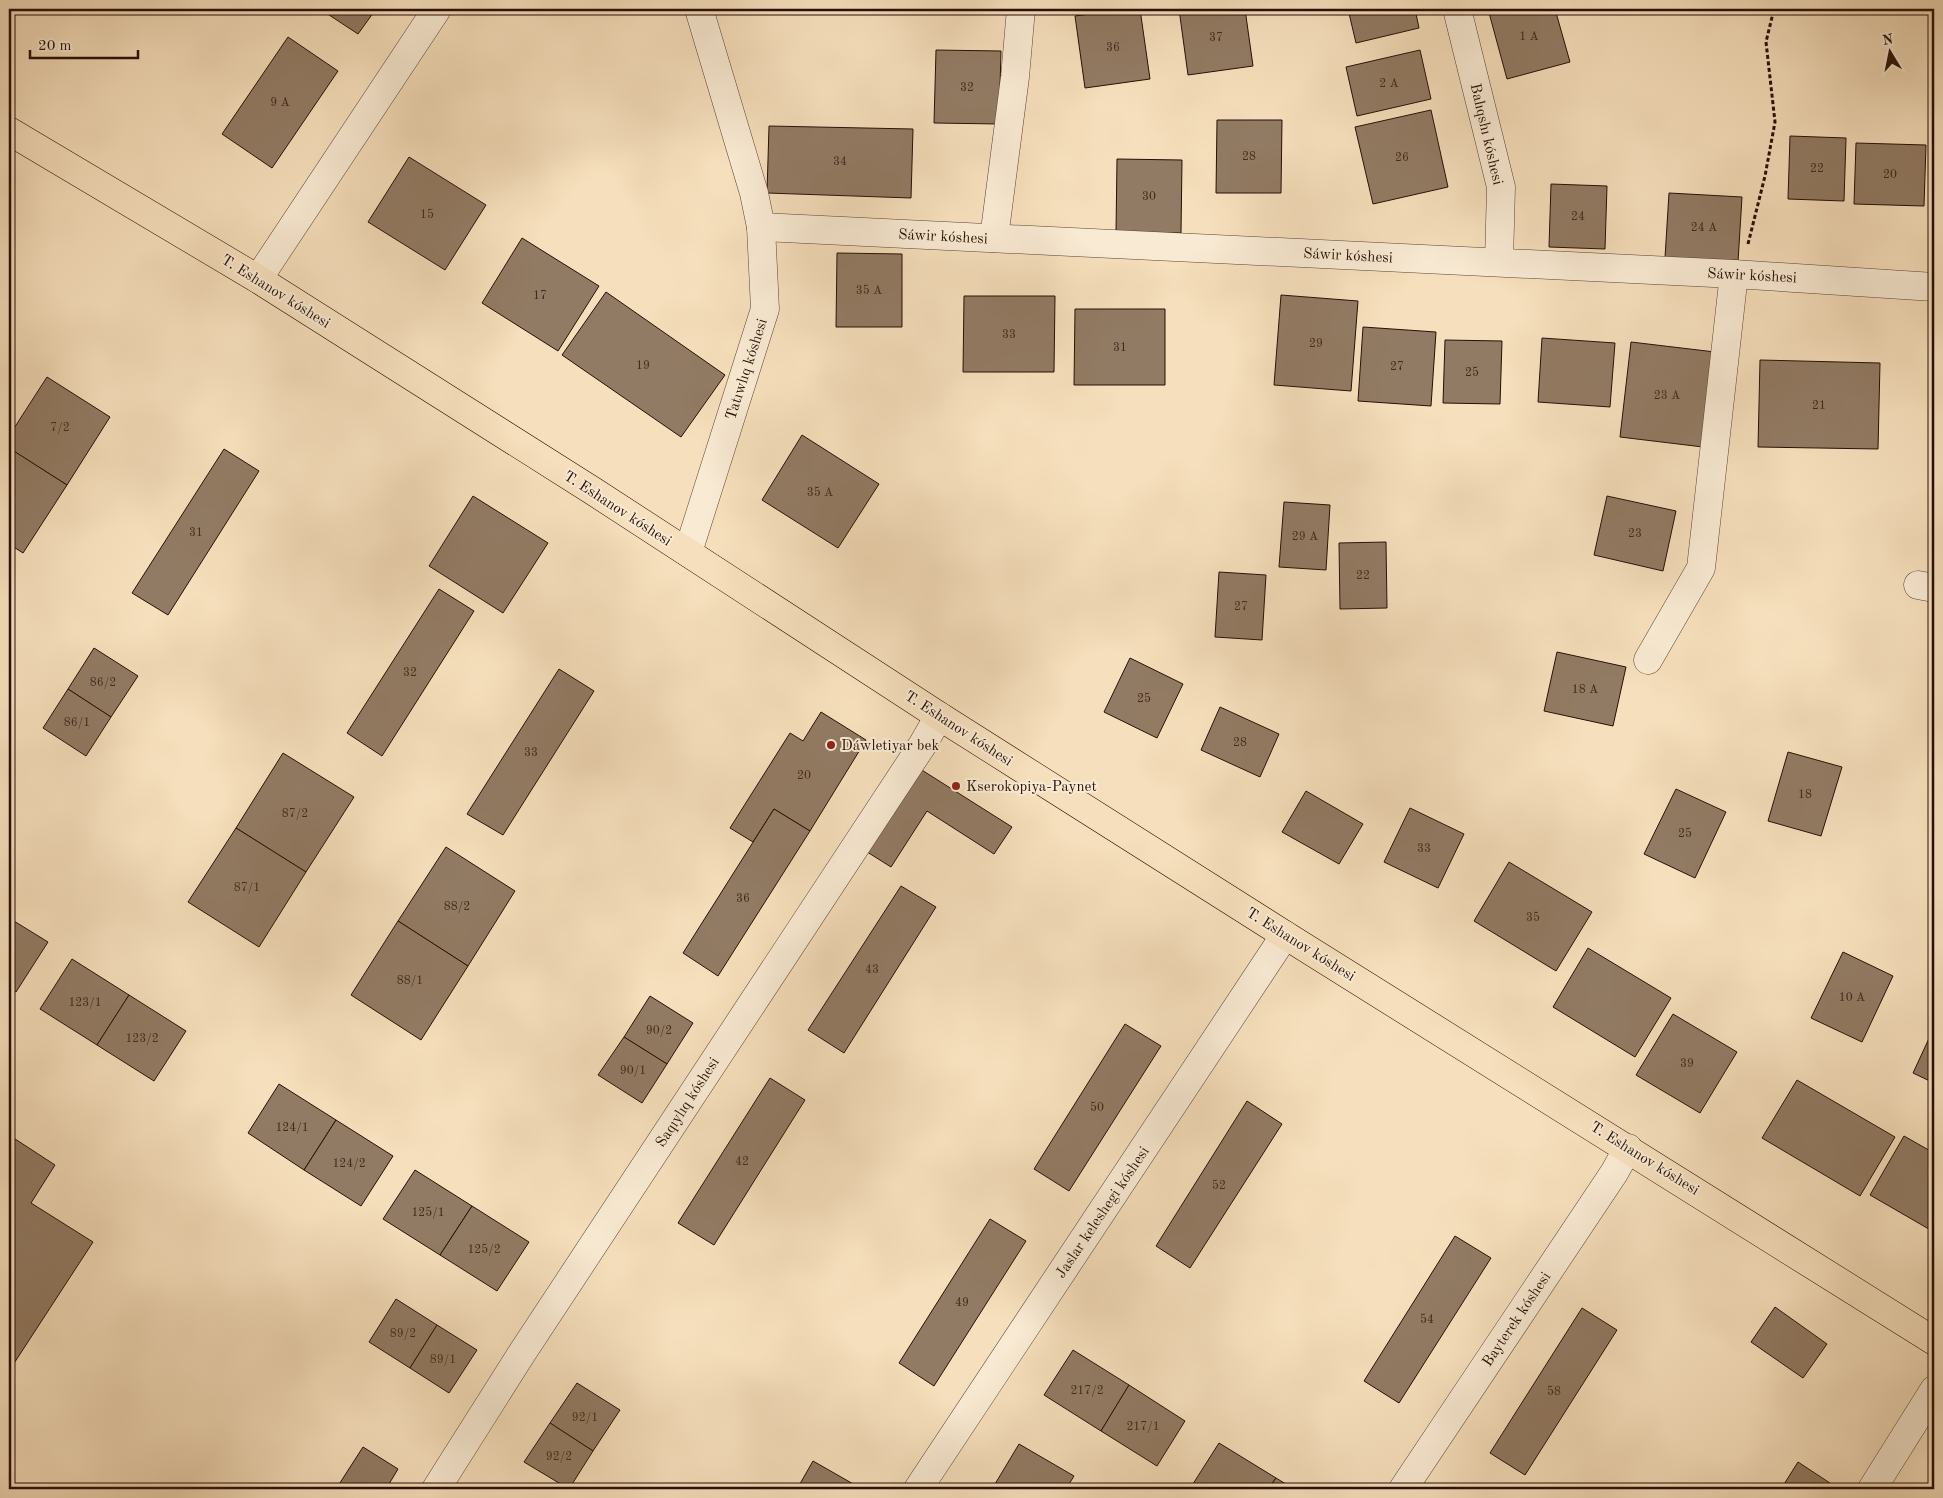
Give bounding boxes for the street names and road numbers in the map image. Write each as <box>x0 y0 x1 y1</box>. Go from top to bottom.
street label: Balıqshı kóshesi <box>1467 82 1505 187</box>
street label: Sáwir kóshesi <box>898 228 988 247</box>
street label: Sáwir kóshesi <box>1303 247 1393 266</box>
street label: T. Eshanov kóshesi <box>218 253 332 332</box>
street label: Sáwir kóshesi <box>1707 267 1797 286</box>
street label: Tatıwlıq kóshesi <box>724 317 771 422</box>
street label: T. Eshanov kóshesi <box>561 469 674 550</box>
street label: T. Eshanov kóshesi <box>902 689 1015 770</box>
street label: T. Eshanov kóshesi <box>1243 906 1357 985</box>
street label: Saqıylıq kóshesi <box>654 1055 723 1150</box>
street label: T. Eshanov kóshesi <box>1587 1120 1701 1199</box>
street label: Jaslar keleshegi kóshesi <box>1054 1144 1153 1281</box>
street label: Bayterek kóshesi <box>1480 1270 1554 1370</box>

